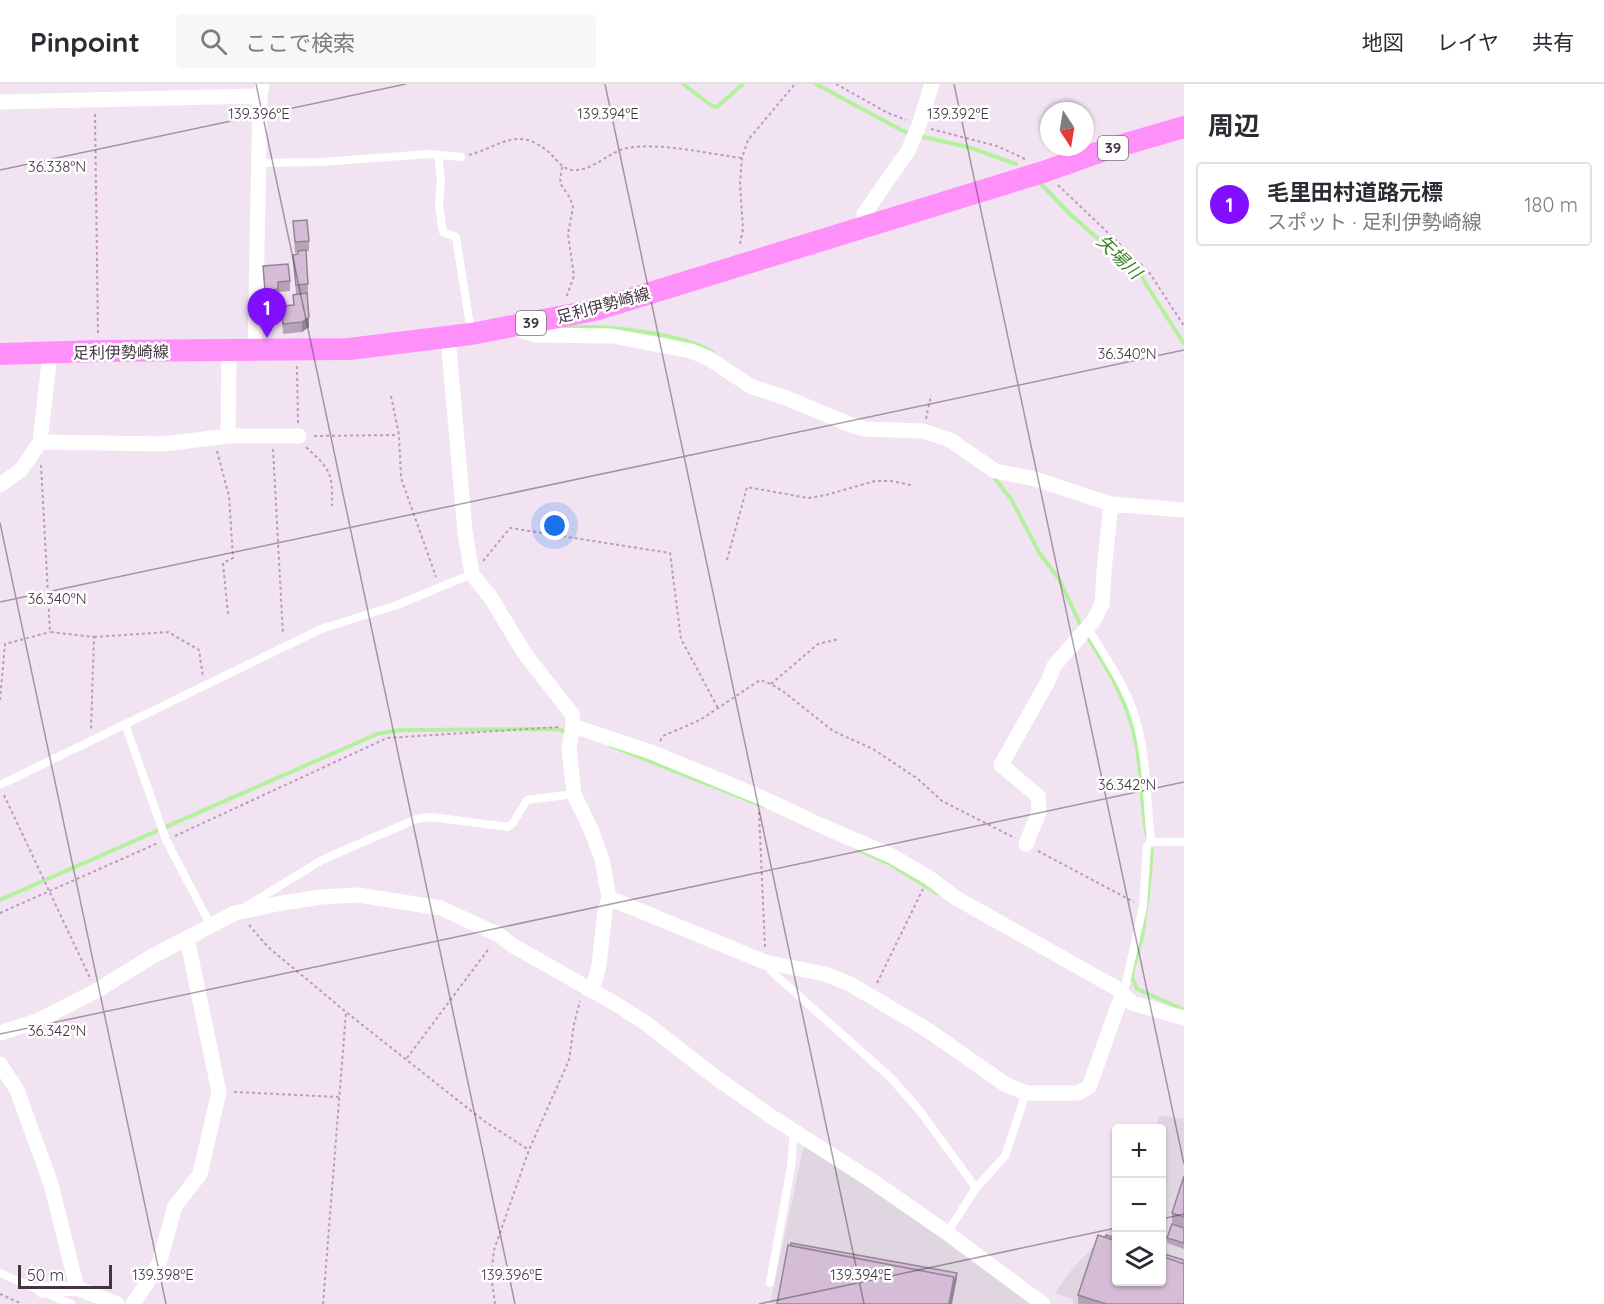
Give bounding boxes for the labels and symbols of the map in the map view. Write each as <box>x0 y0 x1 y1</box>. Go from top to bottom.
north arrow <box>1040 102 1094 156</box>
text: 139.396°E <box>228 104 290 123</box>
text: 139.394°E <box>577 104 639 123</box>
text: 139.392°E <box>927 104 989 123</box>
road number: 39 <box>1098 136 1128 160</box>
text: 36.338°N <box>28 157 86 176</box>
water label: 矢場川 <box>1092 230 1148 285</box>
street label: 足利伊勢崎線 <box>554 283 652 327</box>
pin: 1 <box>248 288 286 338</box>
road number: 39 <box>516 311 546 335</box>
street label: 足利伊勢崎線 <box>73 341 169 363</box>
text: 36.340°N <box>1097 344 1157 363</box>
your location <box>540 511 569 540</box>
text: 36.340°N <box>27 589 87 608</box>
text: 36.342°N <box>1098 775 1156 794</box>
text: 36.342°N <box>28 1021 86 1040</box>
scale bar <box>18 1262 112 1290</box>
text: 139.398°E <box>132 1265 194 1284</box>
text: 139.396°E <box>481 1265 543 1284</box>
text: 139.394°E <box>830 1265 892 1284</box>

